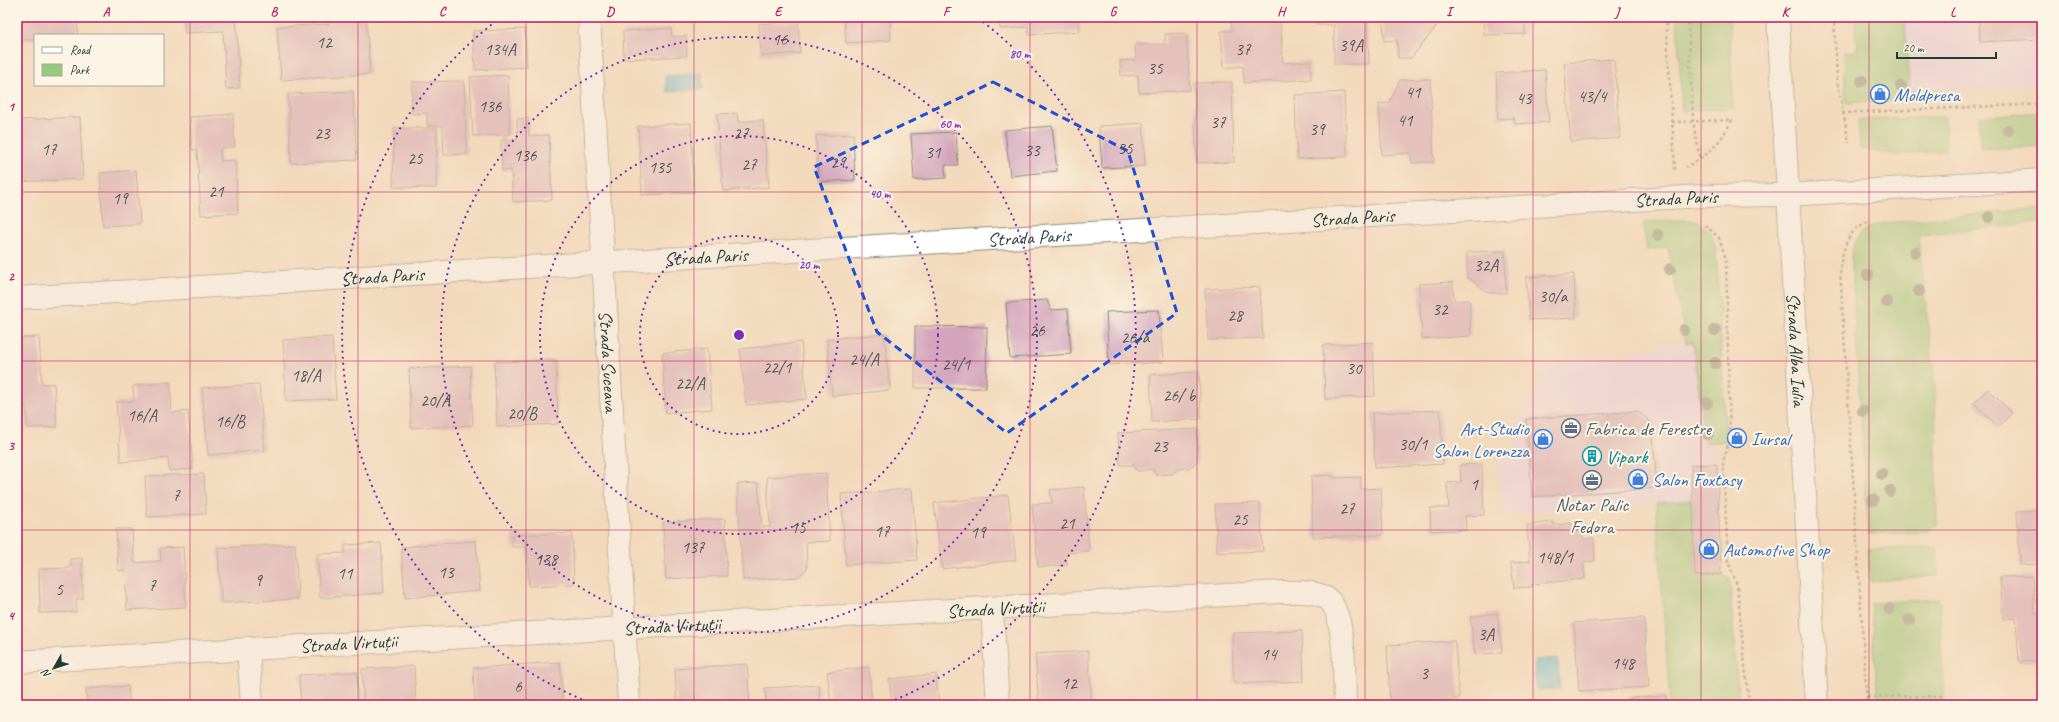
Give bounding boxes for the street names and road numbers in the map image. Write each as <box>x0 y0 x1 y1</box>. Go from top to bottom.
street label: Strada Paris <box>1634 185 1719 213</box>
street label: Strada Paris <box>1310 204 1397 233</box>
street label: Strada Paris <box>987 223 1073 252</box>
street label: Strada Paris <box>663 243 750 272</box>
street label: Strada Paris <box>340 262 426 291</box>
street label: Strada Alba Iulia <box>1781 292 1811 409</box>
street label: Strada Suceava <box>593 310 623 415</box>
street label: Strada Virtuții <box>946 594 1047 624</box>
street label: Strada Virtuții <box>623 612 724 641</box>
street label: Strada Virtuții <box>299 629 400 658</box>

